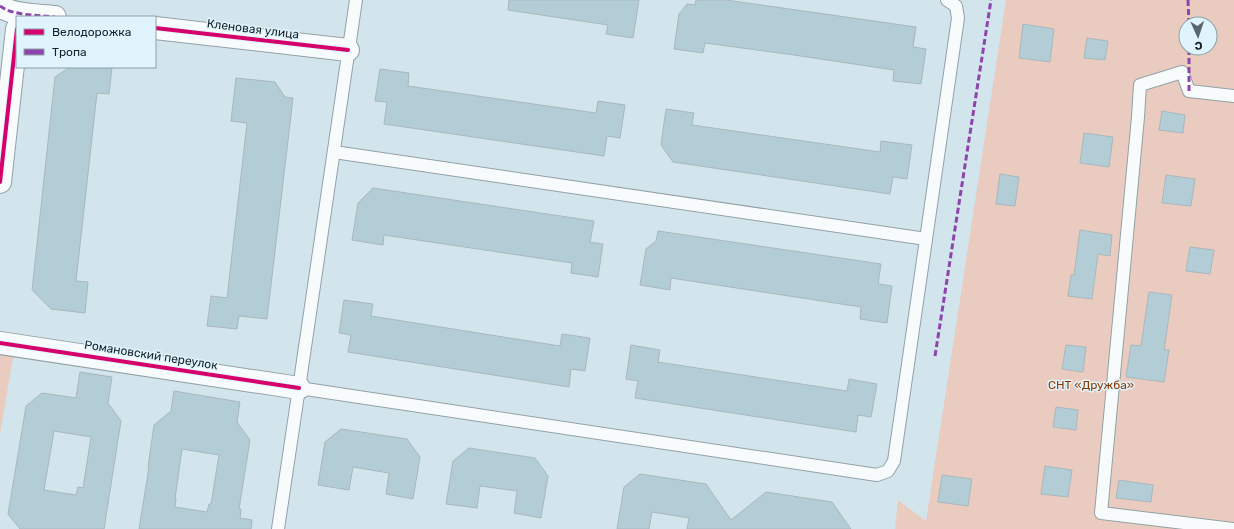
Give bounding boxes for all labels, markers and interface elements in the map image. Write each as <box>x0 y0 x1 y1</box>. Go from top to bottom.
legend <box>16 16 156 68</box>
street label: Кленовая улица <box>206 16 300 42</box>
north arrow <box>1178 16 1218 56</box>
text: Велодорожка <box>52 25 131 39</box>
text: С <box>1194 39 1203 52</box>
text: Тропа <box>52 45 87 59</box>
street label: Романовский переулок <box>83 338 219 373</box>
park label: СНТ «Дружба» <box>1048 378 1134 392</box>

